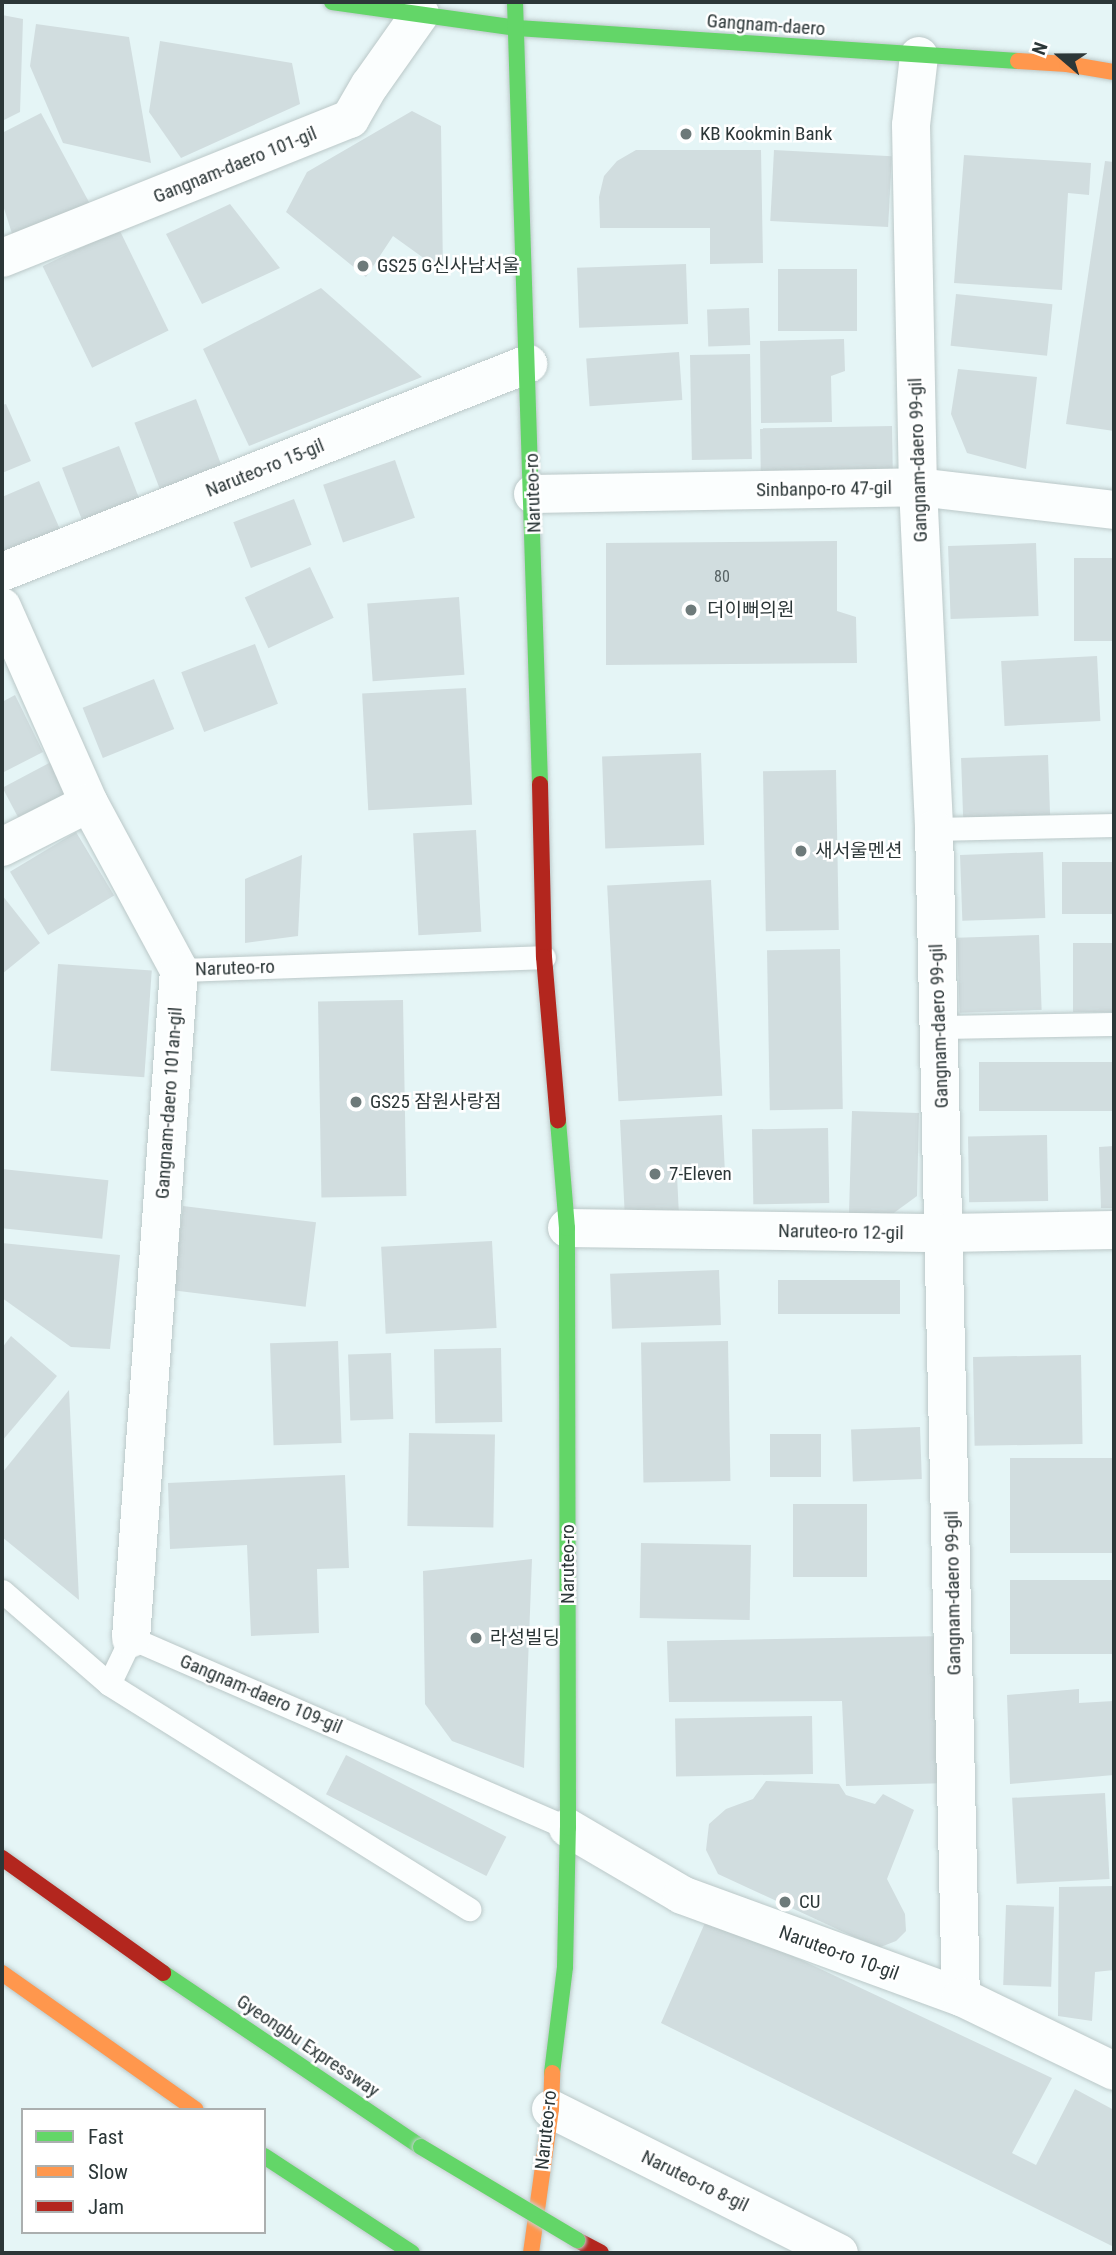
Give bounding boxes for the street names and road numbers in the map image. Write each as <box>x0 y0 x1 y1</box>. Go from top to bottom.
street label: Gangnam-daero <box>706 9 826 41</box>
street label: Gangnam-daero 101-gil <box>150 122 320 208</box>
street label: Gangnam-daero 99-gil <box>904 377 932 543</box>
street label: Naruteo-ro 15-gil <box>202 434 328 502</box>
street label: Naruteo-ro <box>520 453 546 533</box>
street label: Sinbanpo-ro 47-gil <box>756 476 892 502</box>
street label: Gangnam-daero 99-gil <box>925 943 953 1109</box>
street label: Naruteo-ro <box>195 955 275 981</box>
street label: Gangnam-daero 101an-gil <box>151 1006 187 1200</box>
street label: Naruteo-ro 12-gil <box>778 1220 904 1244</box>
street label: Gangnam-daero 99-gil <box>940 1510 966 1676</box>
street label: Naruteo-ro <box>557 1524 579 1604</box>
street label: Gangnam-daero 109-gil <box>176 1649 346 1739</box>
street label: Naruteo-ro 10-gil <box>776 1921 902 1985</box>
street label: Gyeongbu Expressway <box>232 1990 384 2102</box>
street label: Naruteo-ro <box>530 2089 562 2171</box>
street label: Naruteo-ro 8-gil <box>638 2145 752 2217</box>

